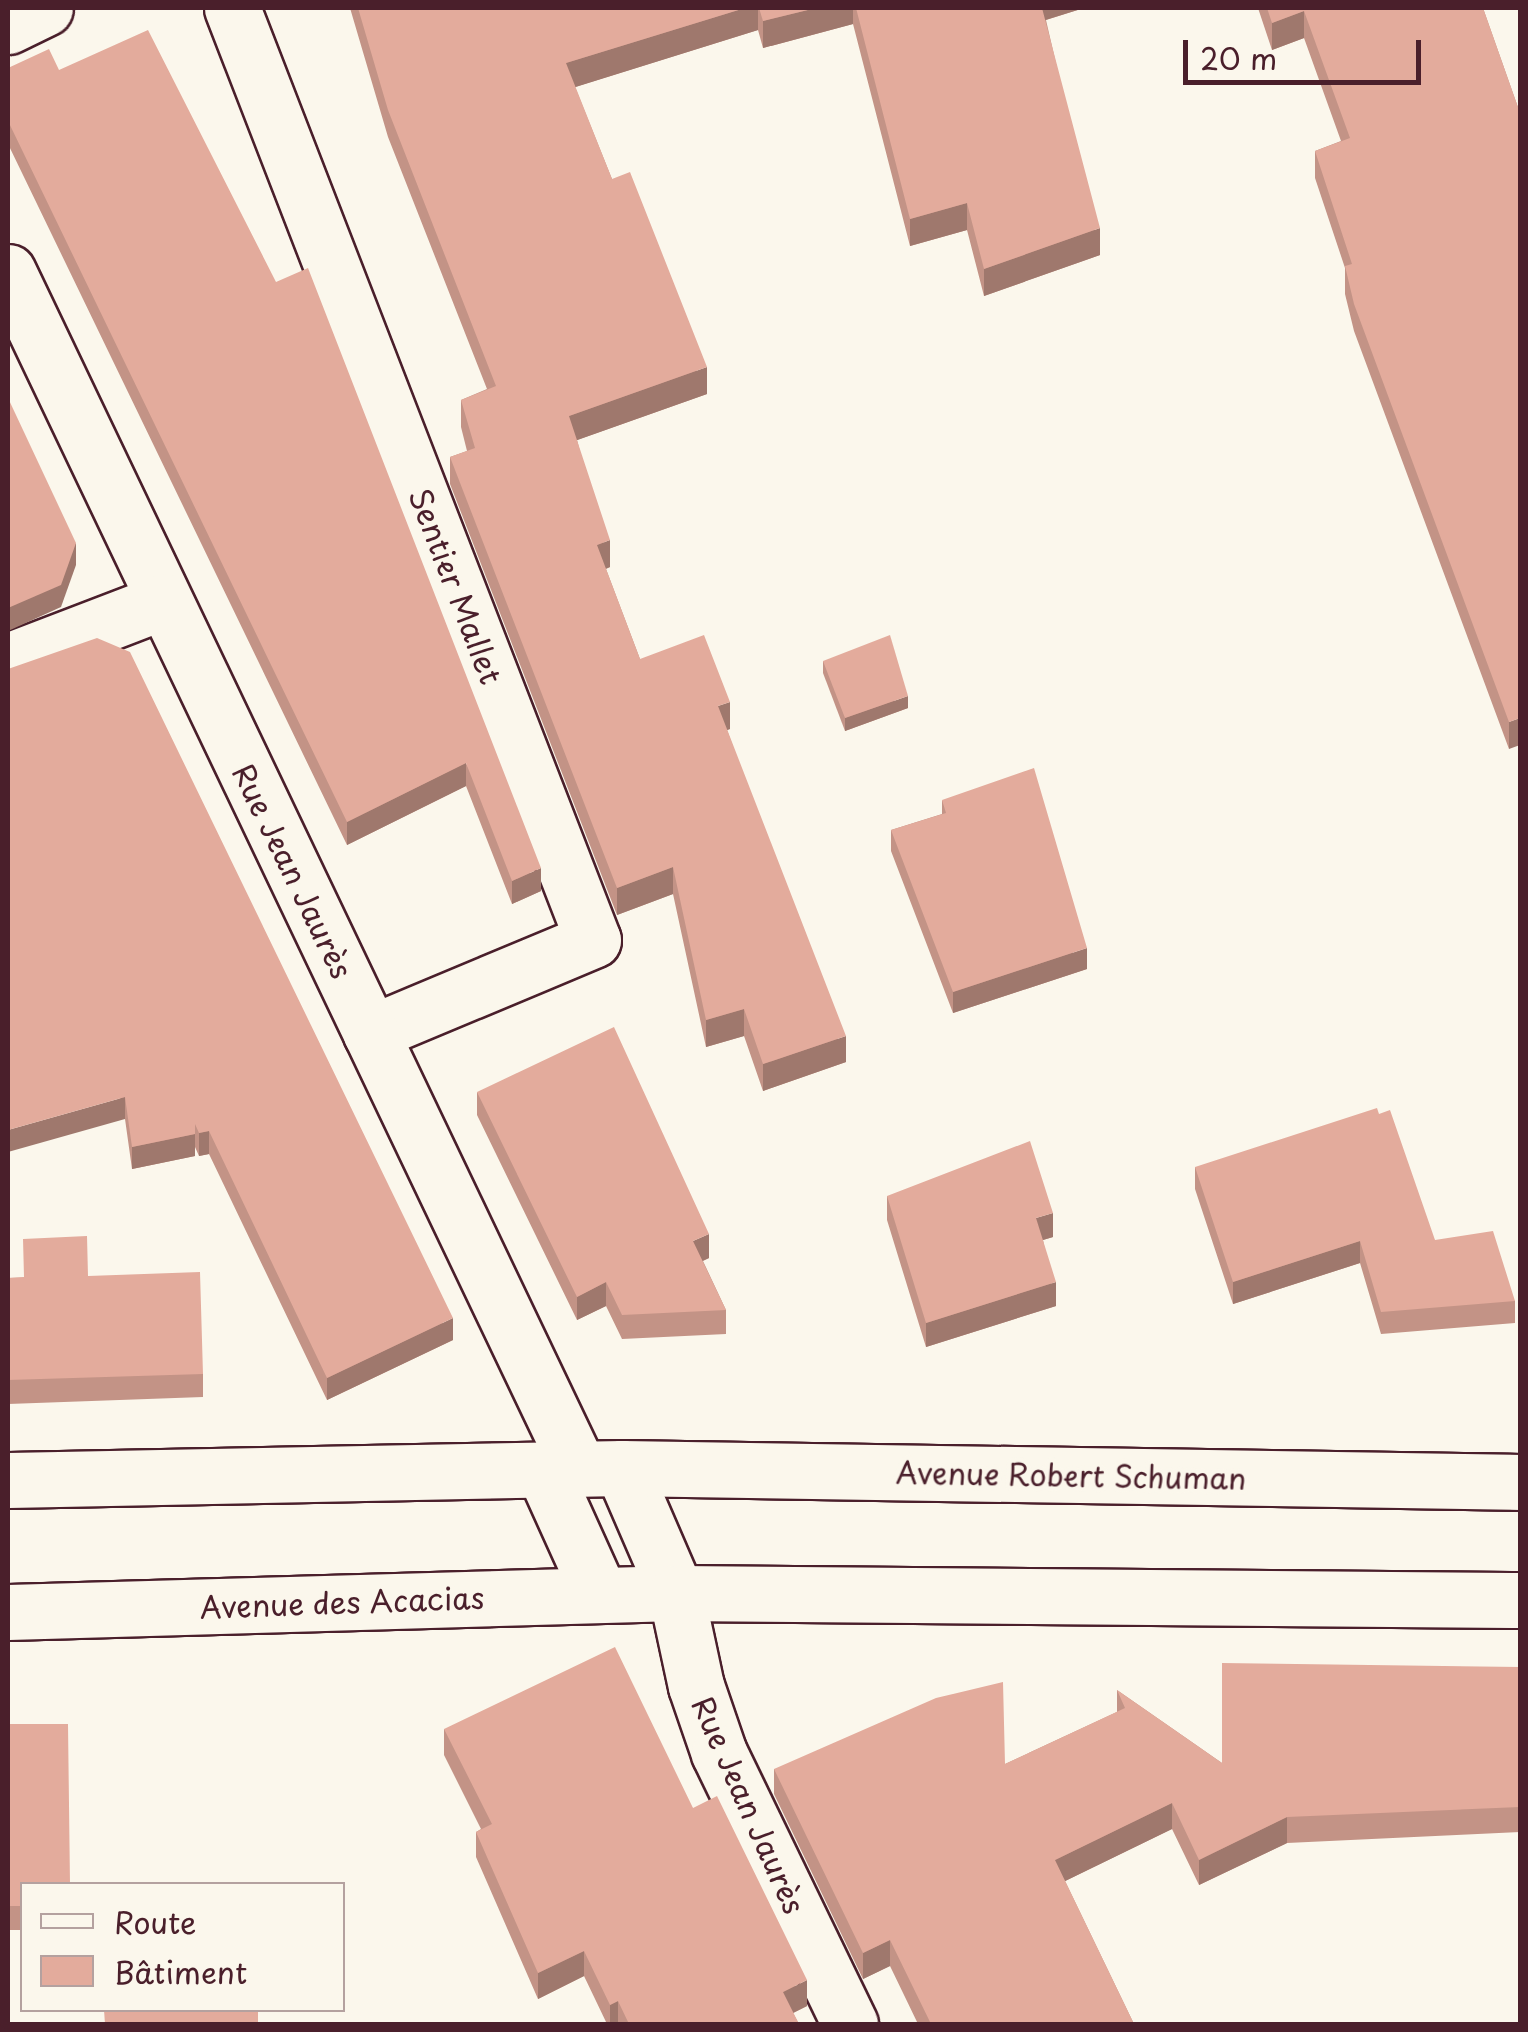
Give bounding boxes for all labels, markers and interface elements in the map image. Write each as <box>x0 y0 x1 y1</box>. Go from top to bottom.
scale bar <box>1188 20 1426 82</box>
text: 20 m <box>1200 35 1277 80</box>
street label: Sentier Mallet <box>402 483 510 689</box>
street label: Rue Jean Jaurès <box>224 756 362 986</box>
street label: Avenue Robert Schuman <box>895 1454 1247 1496</box>
street label: Avenue des Acacias <box>199 1579 485 1625</box>
street label: Rue Jean Jaurès <box>684 1688 814 1922</box>
legend <box>20 1882 345 2012</box>
text: Route <box>114 1899 196 1944</box>
text: Bâtiment <box>114 1949 247 1994</box>

